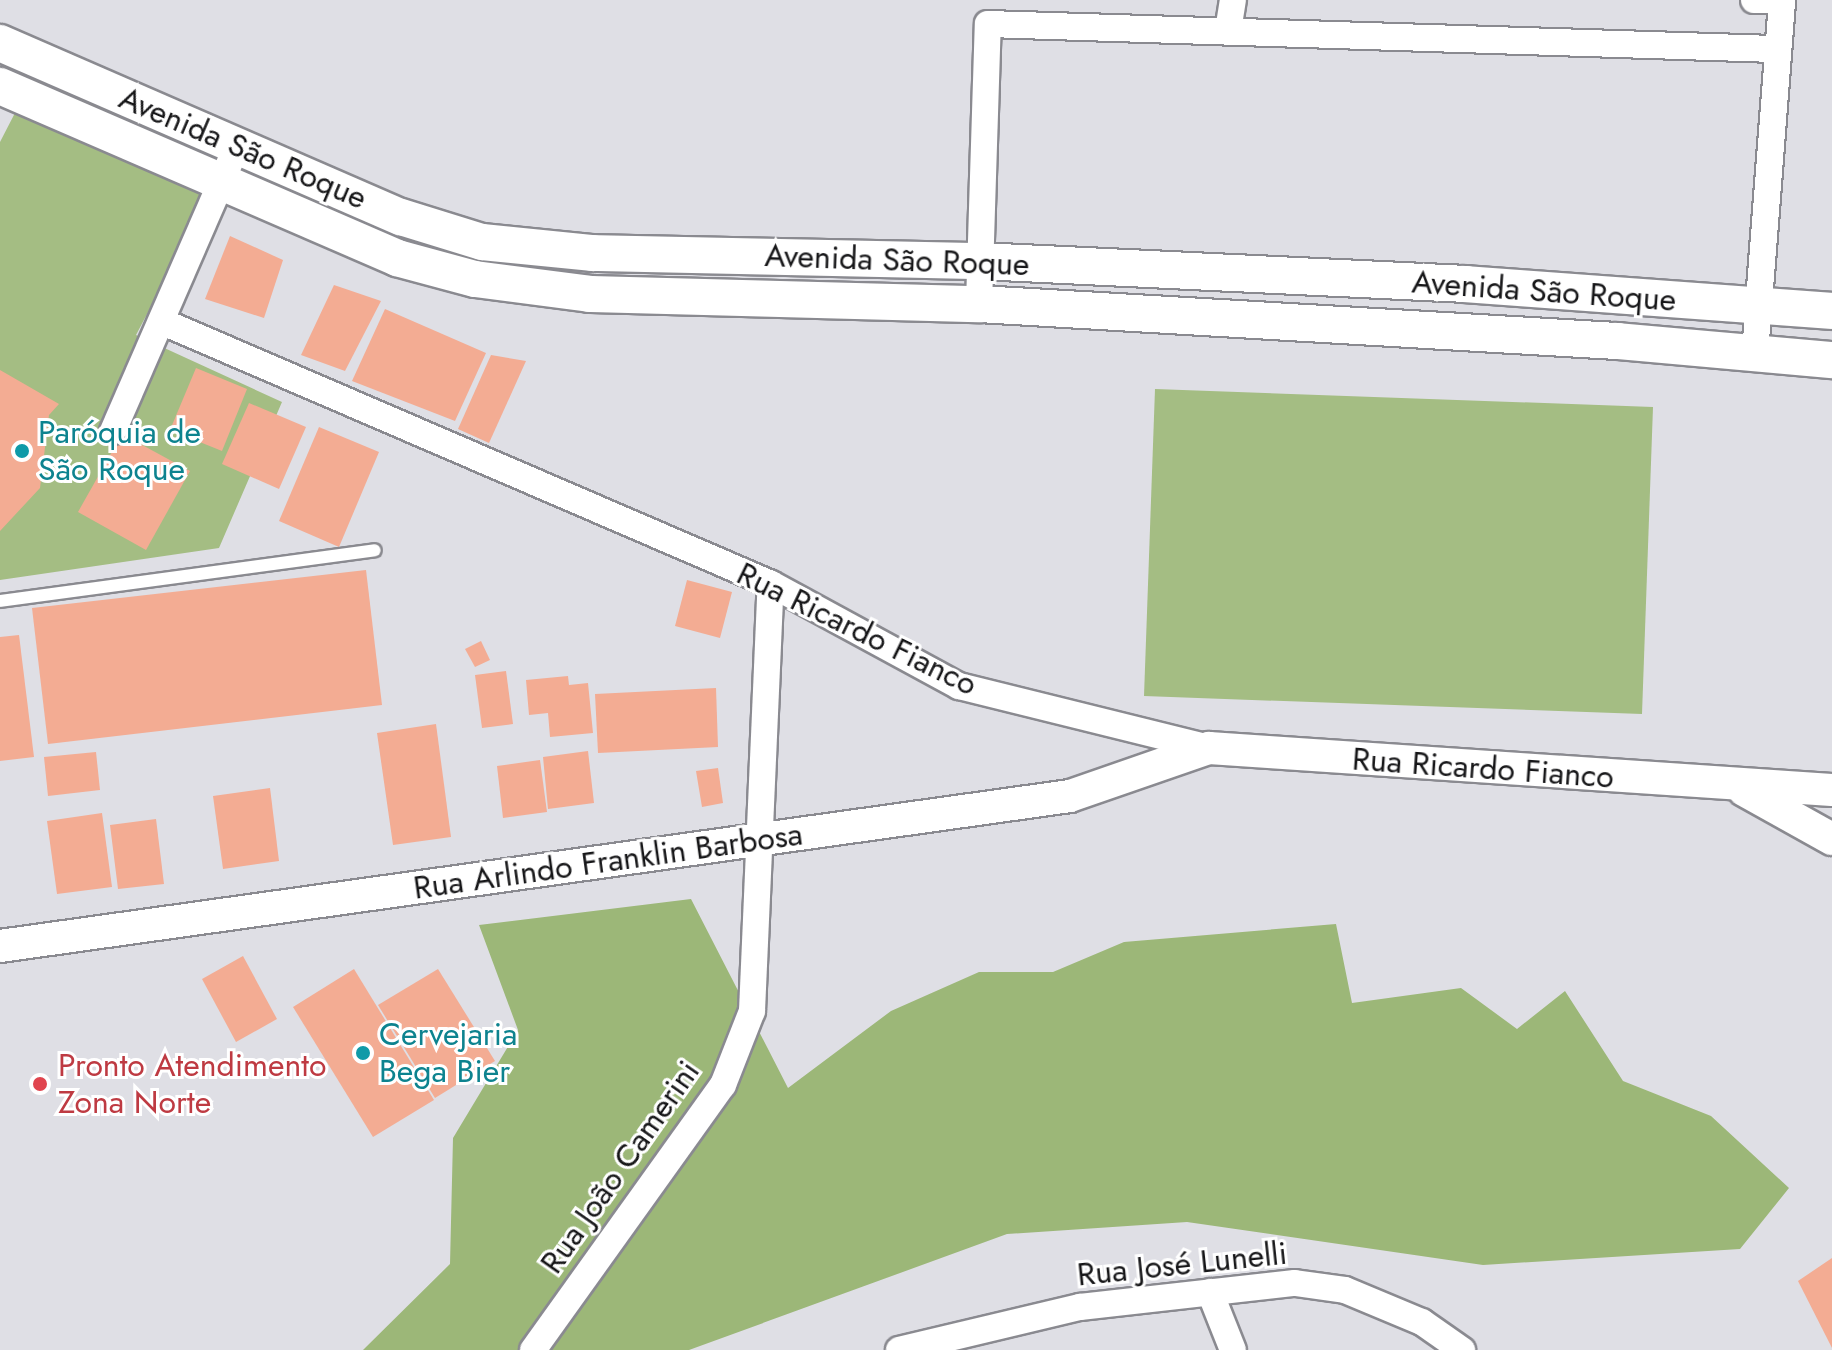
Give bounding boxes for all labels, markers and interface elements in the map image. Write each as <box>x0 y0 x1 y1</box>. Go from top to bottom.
street label: Avenida São Roque <box>114 79 372 217</box>
street label: Avenida São Roque <box>764 236 1030 284</box>
street label: Avenida São Roque <box>1410 263 1678 319</box>
place label: Paróquia de São Roque <box>38 414 201 489</box>
marker: Paróquia de São Roque <box>13 442 31 460</box>
street label: Rua Ricardo Fianco <box>731 554 983 704</box>
street label: Rua Ricardo Fianco <box>1351 740 1615 796</box>
street label: Rua Arlindo Franklin Barbosa <box>411 815 805 907</box>
place label: Cervejaria Bega Bier <box>379 1016 517 1091</box>
marker: Cervejaria Bega Bier <box>354 1044 372 1062</box>
place label: Pronto Atendimento Zona Norte <box>58 1047 326 1122</box>
street label: Rua João Camerini <box>532 1053 708 1281</box>
marker: Pronto Atendimento Zona Norte <box>29 1073 51 1095</box>
street label: Rua José Lunelli <box>1075 1234 1289 1294</box>

